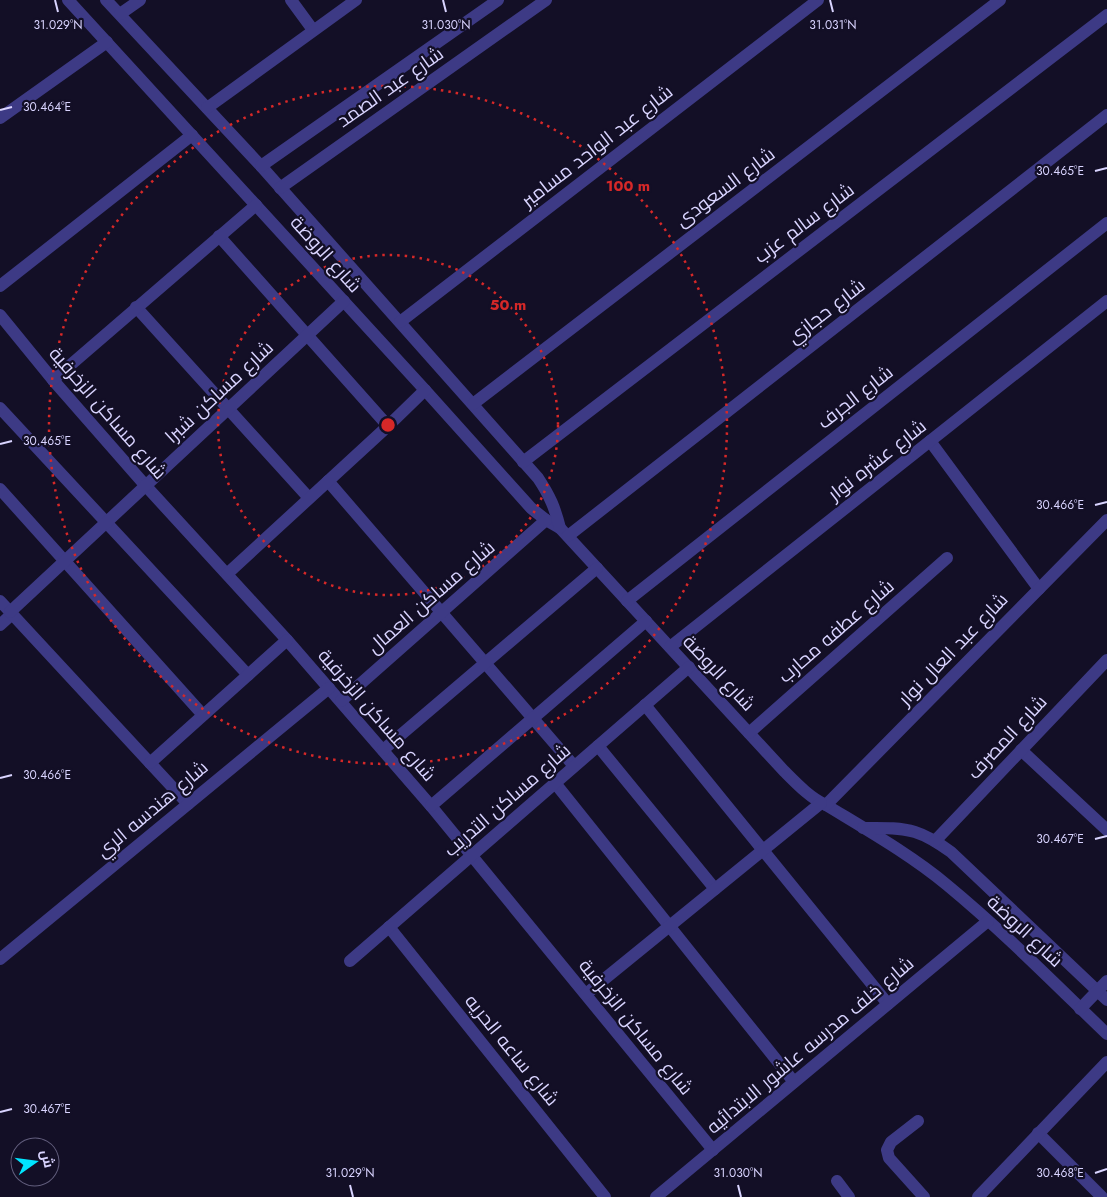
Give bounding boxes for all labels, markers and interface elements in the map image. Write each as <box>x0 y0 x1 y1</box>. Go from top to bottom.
text: 31.029°N <box>33 16 83 34</box>
text: 31.030°N <box>421 16 471 34</box>
text: 31.031°N <box>809 16 857 34</box>
street label: شارع عبد الصمد <box>331 40 449 134</box>
street label: شارع عبد الواحد مسامير <box>515 78 678 214</box>
text: 30.464°E <box>23 98 71 116</box>
street label: شارع السعودى <box>670 141 780 233</box>
text: 30.465°E <box>1036 162 1084 180</box>
text: 100 m <box>606 175 650 197</box>
street label: شارع سالم عزب <box>748 176 860 270</box>
street label: شارع الروضة <box>284 209 368 299</box>
street label: شارع حجازي <box>781 272 871 351</box>
text: 50 m <box>490 294 526 316</box>
street label: شارع مساكن شبرا <box>159 335 279 449</box>
street label: شارع مساكن الزخرفية <box>43 341 173 485</box>
street label: شارع الجرف <box>811 359 899 435</box>
street label: شارع عشره نوار <box>821 413 932 508</box>
centre of rings <box>379 416 397 434</box>
text: 30.465°E <box>23 432 71 450</box>
text: 30.466°E <box>1036 496 1084 514</box>
street label: شارع مساكن العمال <box>361 534 501 660</box>
street label: شارع عطفه محارب <box>772 573 900 689</box>
street label: شارع عبد العال نوار <box>891 586 1014 712</box>
street label: شارع الروضة <box>677 629 761 717</box>
street label: شارع مساكن الزخرفية <box>312 643 442 787</box>
street label: شارع المصرف <box>961 689 1053 785</box>
street label: شارع مساكن التدريب <box>438 737 576 863</box>
street label: شارع هندسه الري <box>90 754 215 865</box>
text: 30.466°E <box>23 766 71 784</box>
text: 30.467°E <box>1036 830 1084 848</box>
street label: شارع الروضة <box>981 889 1069 973</box>
street label: شارع خلف مدرسه عاشور الابتدائيه <box>700 950 920 1140</box>
street label: شارع مساكن الزخرفية <box>573 953 699 1101</box>
street label: شارع ساعه الحريه <box>458 988 566 1112</box>
text: 30.467°E <box>23 1100 71 1118</box>
north arrow <box>10 1137 60 1187</box>
text: ش <box>36 1148 59 1170</box>
text: 31.029°N <box>325 1164 375 1182</box>
text: 31.030°N <box>713 1164 763 1182</box>
text: 30.468°E <box>1036 1164 1084 1182</box>

